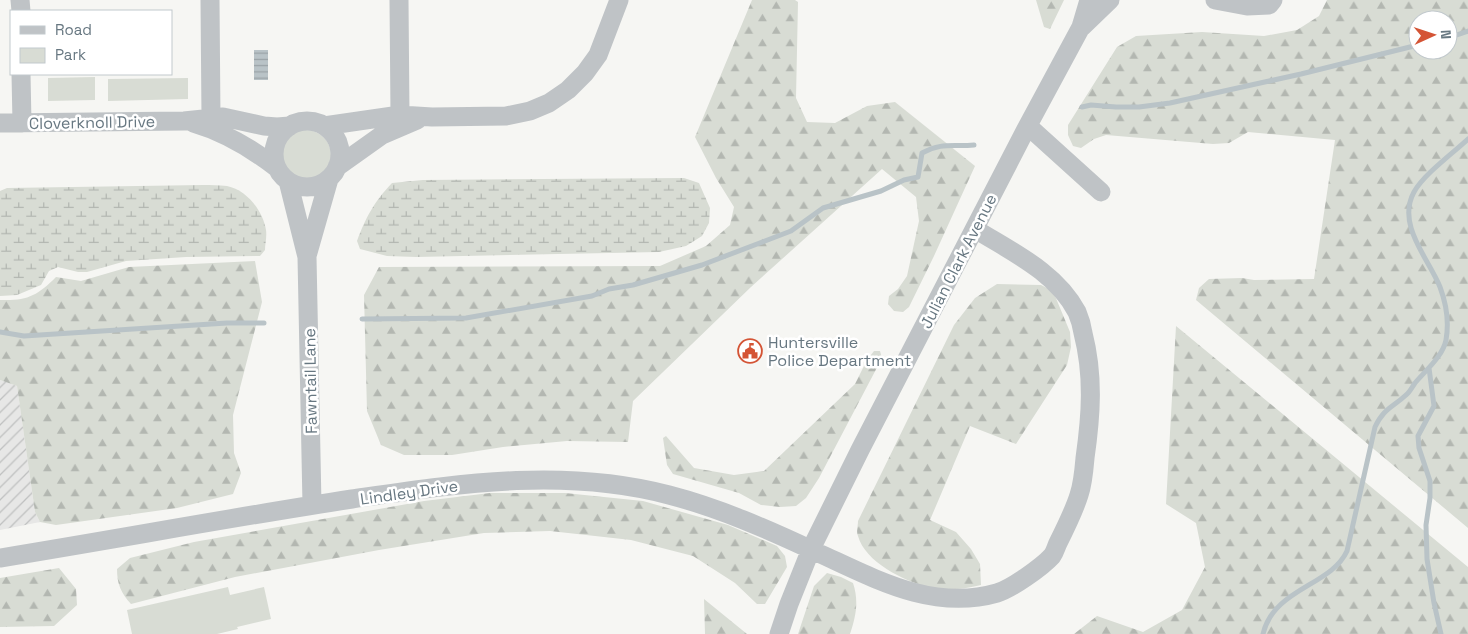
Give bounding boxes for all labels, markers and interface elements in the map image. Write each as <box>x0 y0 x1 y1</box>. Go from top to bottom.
legend <box>10 10 172 75</box>
north arrow <box>1408 10 1458 60</box>
text: Road <box>55 20 92 39</box>
text: N <box>1437 29 1455 39</box>
text: Park <box>55 45 86 64</box>
street label: Cloverknoll Drive <box>29 111 155 134</box>
street label: Julian Clark Avenue <box>915 190 1001 332</box>
street label: Fawntail Lane <box>299 328 322 434</box>
place label: Huntersville Police Department <box>768 332 911 371</box>
public building icon: Huntersville Police Department <box>737 338 763 364</box>
street label: Lindley Drive <box>359 475 459 510</box>

